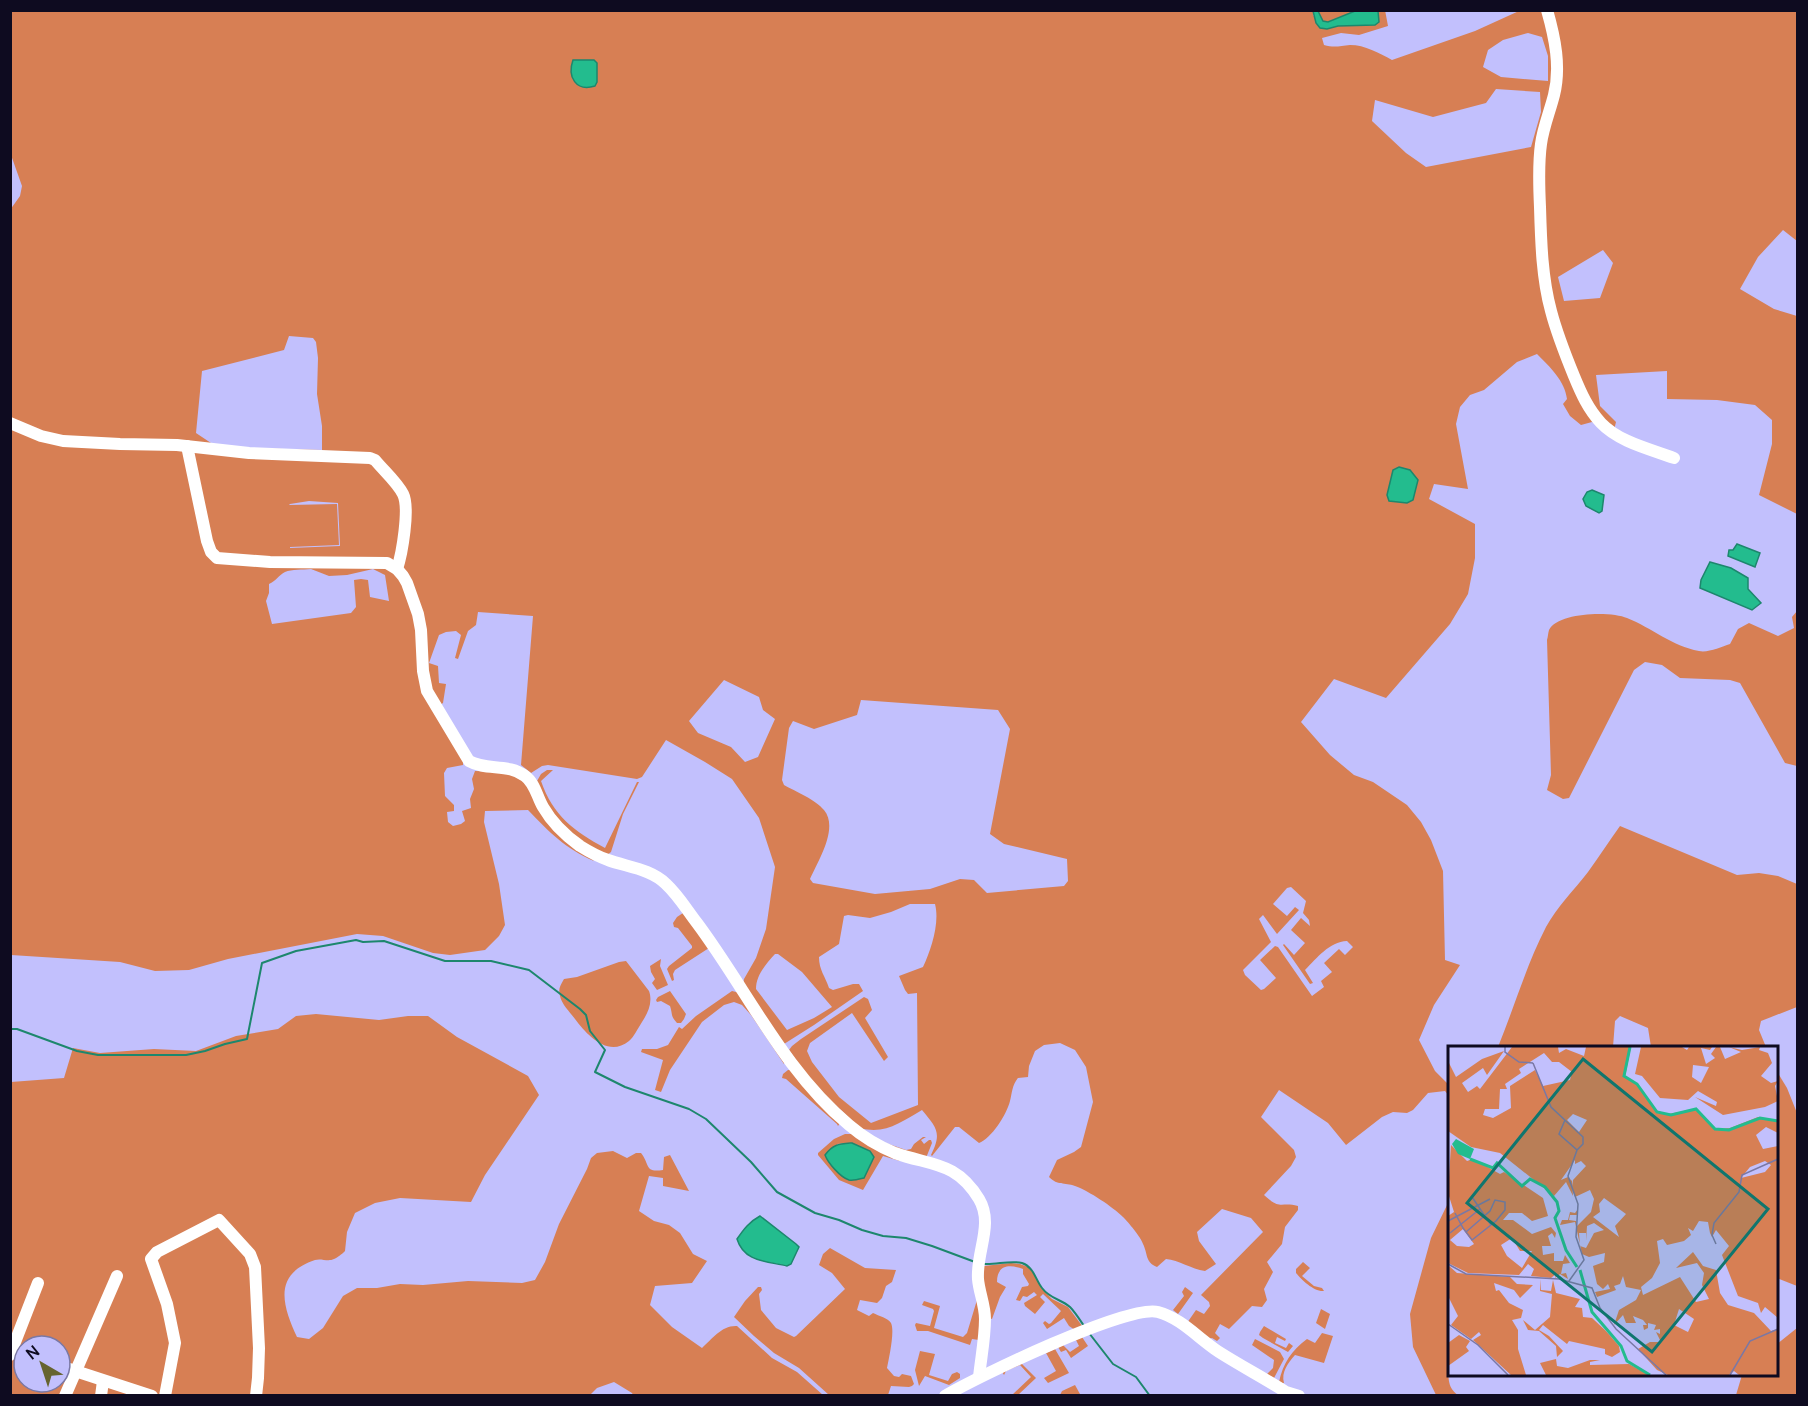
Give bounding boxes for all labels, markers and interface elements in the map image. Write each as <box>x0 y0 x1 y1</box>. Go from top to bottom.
inset map <box>1448 1046 1778 1376</box>
north arrow <box>12 1334 72 1394</box>
text: N <box>21 1340 44 1365</box>

